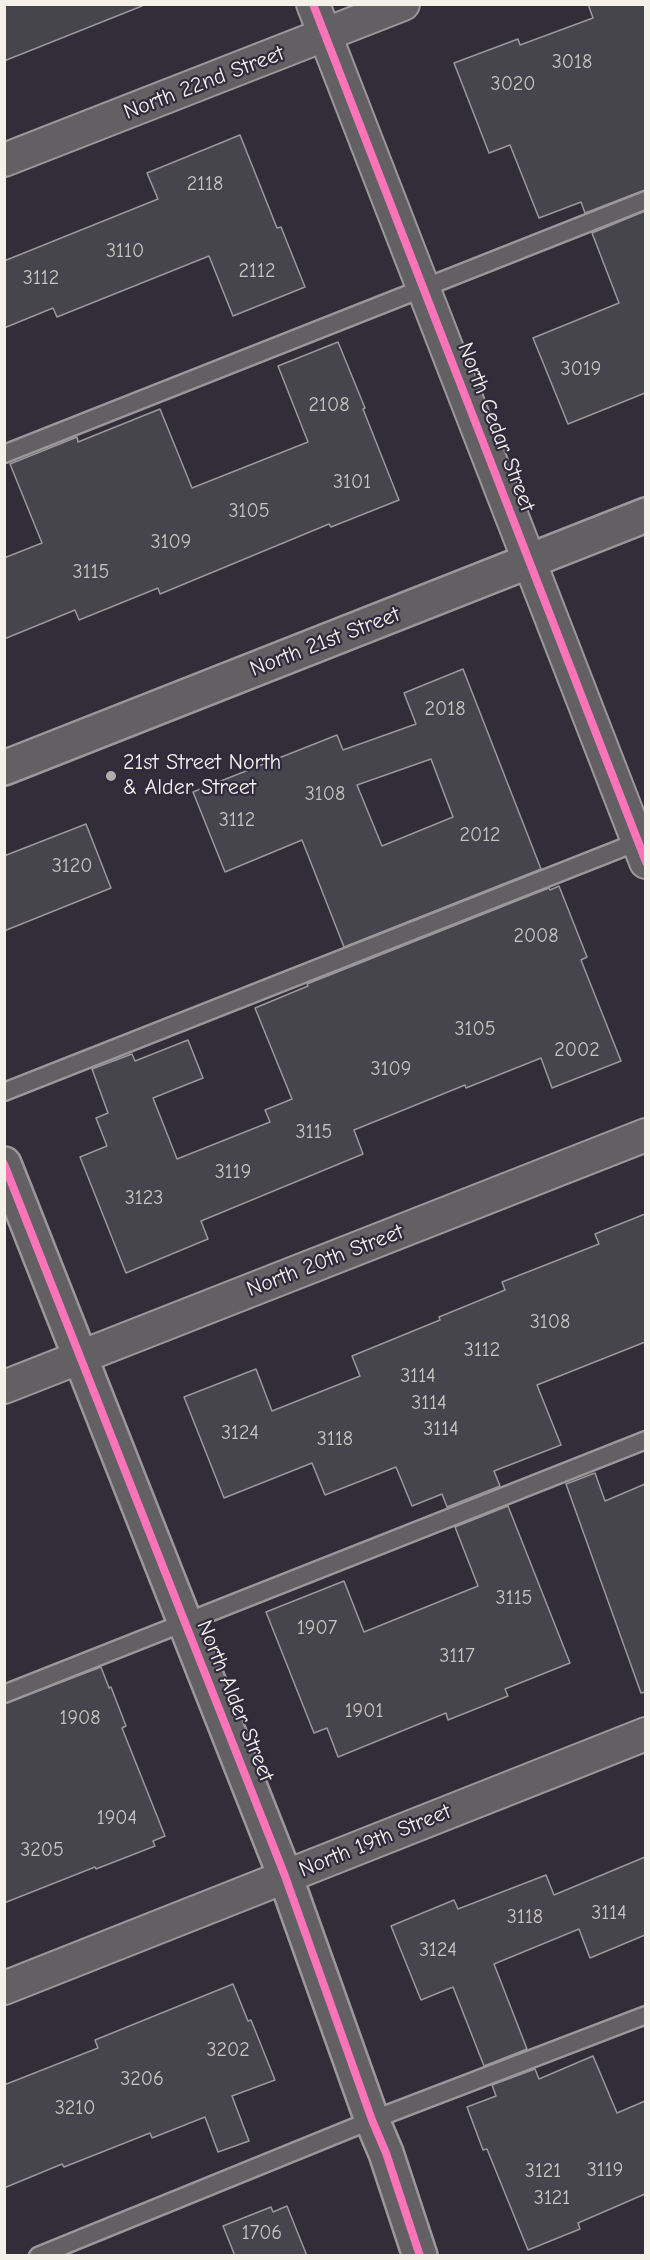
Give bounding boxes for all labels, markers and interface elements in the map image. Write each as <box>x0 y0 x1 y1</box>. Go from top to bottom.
street label: North 22nd Street <box>120 40 288 126</box>
house number: 3018 <box>552 50 592 74</box>
house number: 3020 <box>491 72 535 96</box>
house number: 2118 <box>187 172 223 196</box>
house number: 3110 <box>106 239 144 263</box>
house number: 2112 <box>239 259 275 283</box>
house number: 3112 <box>23 266 59 290</box>
street label: North Cedar Street <box>452 339 540 515</box>
house number: 3019 <box>561 357 601 381</box>
house number: 2108 <box>309 393 349 417</box>
house number: 3101 <box>333 470 371 494</box>
house number: 3105 <box>228 499 270 523</box>
house number: 3109 <box>151 530 191 554</box>
house number: 3115 <box>73 560 109 584</box>
street label: North 21st Street <box>246 601 404 683</box>
house number: 2018 <box>425 697 465 721</box>
place label: 21st Street North & Alder Street <box>123 750 281 802</box>
marker: 21st Street North & Alder Street <box>104 769 118 783</box>
house number: 3108 <box>305 782 345 806</box>
house number: 3112 <box>219 808 255 832</box>
house number: 2012 <box>459 823 501 847</box>
house number: 3120 <box>52 854 92 878</box>
house number: 2008 <box>513 924 559 948</box>
house number: 3105 <box>454 1017 496 1041</box>
house number: 2002 <box>554 1038 600 1062</box>
house number: 3109 <box>371 1057 411 1081</box>
house number: 3115 <box>296 1120 332 1144</box>
house number: 3119 <box>215 1160 251 1184</box>
house number: 3123 <box>125 1186 163 1210</box>
street label: North 20th Street <box>243 1219 407 1303</box>
house number: 3108 <box>530 1310 570 1334</box>
house number: 3112 <box>464 1338 500 1362</box>
house number: 3114 <box>400 1364 436 1388</box>
house number: 3114 <box>411 1391 447 1415</box>
house number: 3114 <box>423 1417 459 1441</box>
house number: 3124 <box>221 1421 259 1445</box>
house number: 3118 <box>317 1427 353 1451</box>
house number: 3115 <box>496 1586 532 1610</box>
street label: North Alder Street <box>191 1616 279 1786</box>
house number: 1907 <box>297 1616 337 1640</box>
house number: 3117 <box>439 1644 475 1668</box>
house number: 1901 <box>345 1699 383 1723</box>
house number: 1908 <box>59 1706 101 1730</box>
street label: North 19th Street <box>295 1799 455 1883</box>
house number: 1904 <box>97 1806 137 1830</box>
house number: 3205 <box>20 1838 64 1862</box>
house number: 3114 <box>591 1901 627 1925</box>
house number: 3118 <box>507 1905 543 1929</box>
house number: 3124 <box>419 1938 457 1962</box>
house number: 3202 <box>206 2038 250 2062</box>
house number: 3206 <box>120 2067 164 2091</box>
house number: 3210 <box>55 2096 95 2120</box>
house number: 3119 <box>587 2158 623 2182</box>
house number: 3121 <box>525 2159 561 2183</box>
house number: 3121 <box>534 2186 570 2210</box>
house number: 1706 <box>242 2221 282 2245</box>

